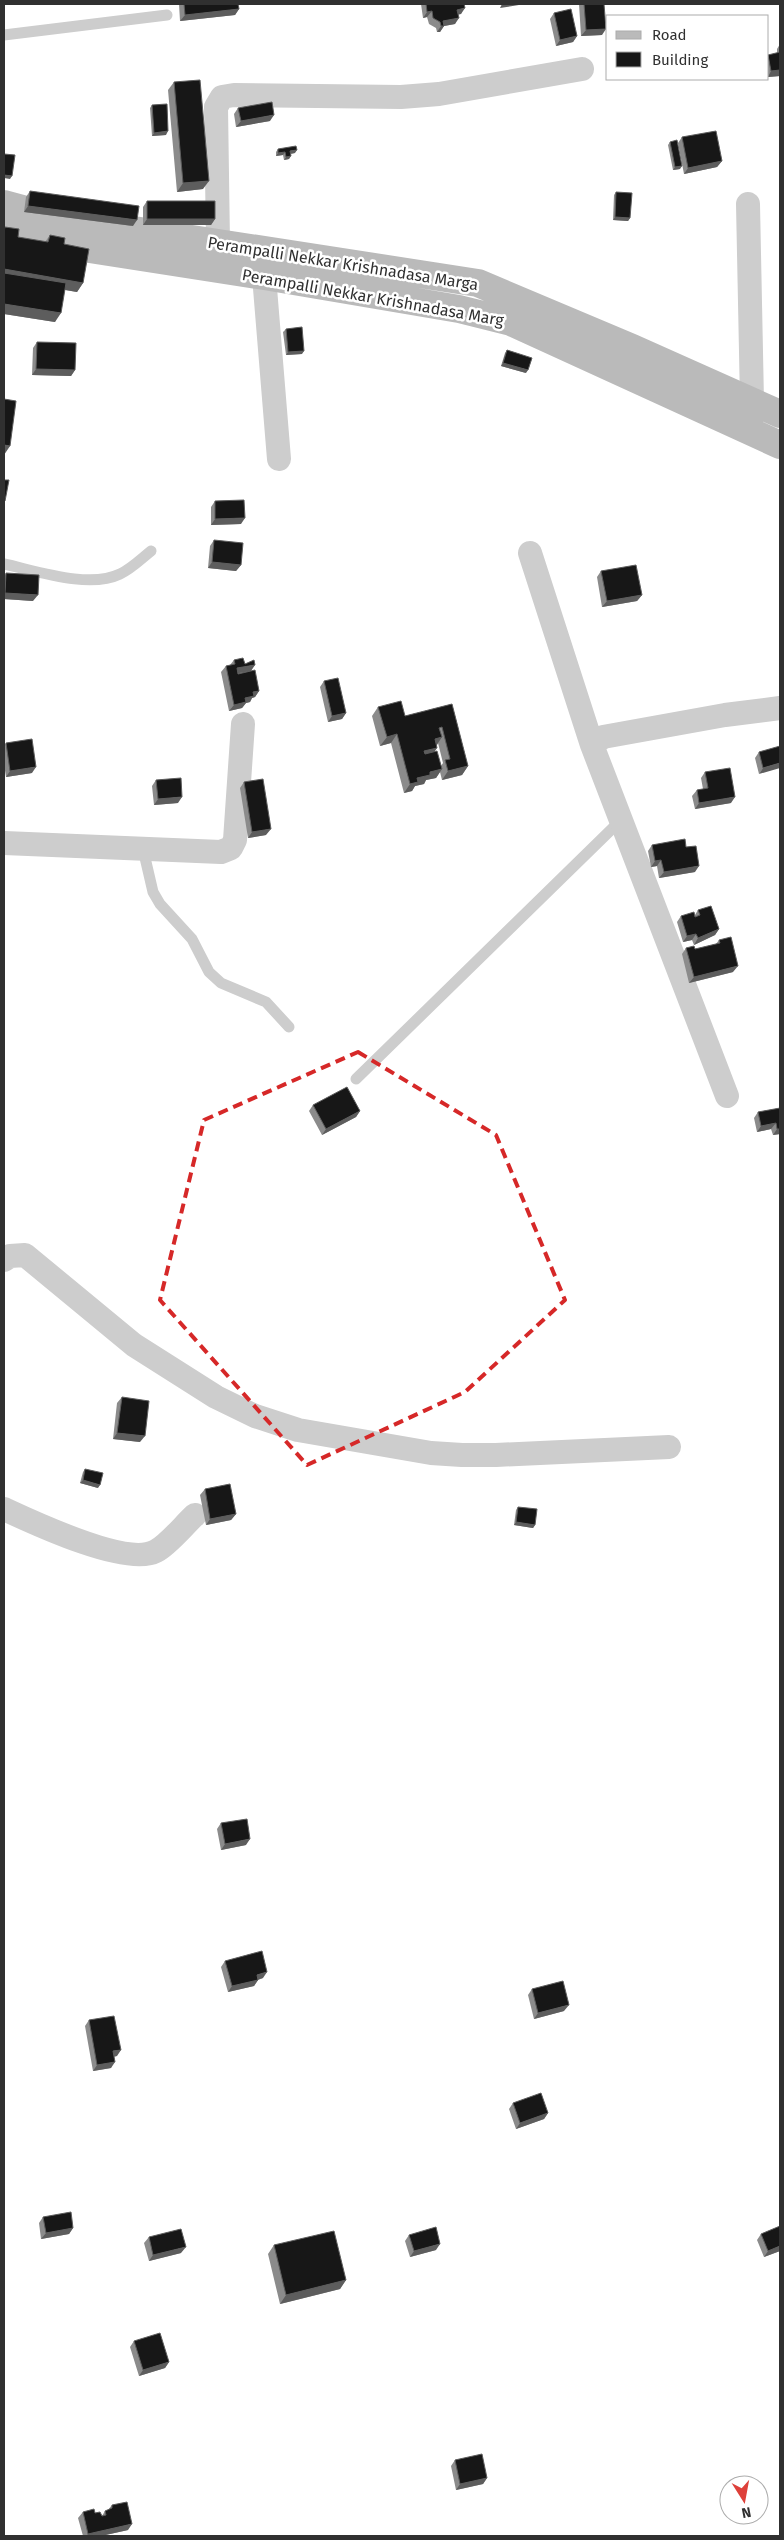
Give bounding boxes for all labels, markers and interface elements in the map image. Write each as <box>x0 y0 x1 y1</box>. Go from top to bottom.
legend <box>606 15 769 80</box>
text: Road <box>652 26 687 44</box>
text: Building <box>652 51 708 69</box>
street label: Perampalli Nekkar Krishnadasa Marga <box>206 233 480 294</box>
street label: Perampalli Nekkar Krishnadasa Marg <box>241 265 506 330</box>
north arrow <box>719 2475 769 2525</box>
text: N <box>740 2503 753 2522</box>

